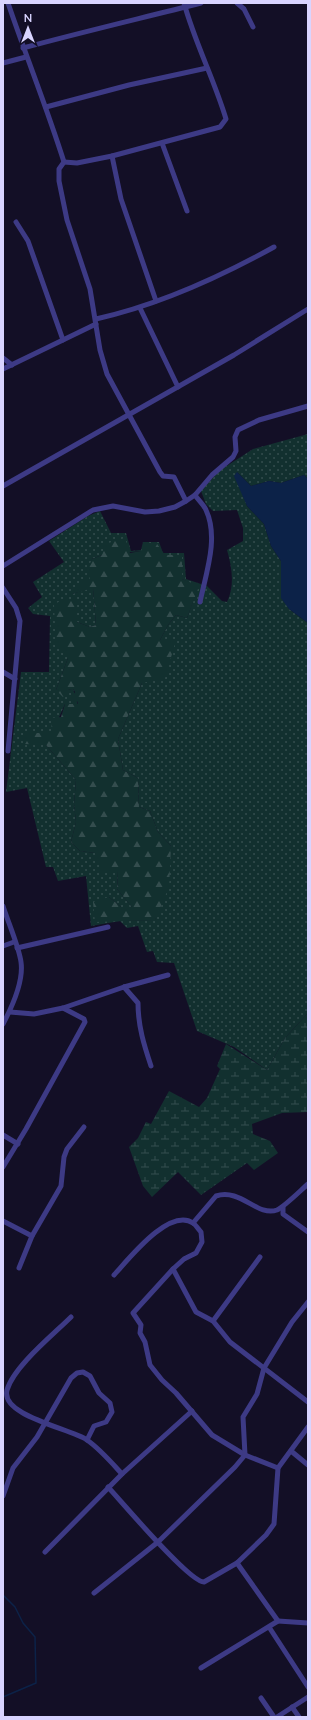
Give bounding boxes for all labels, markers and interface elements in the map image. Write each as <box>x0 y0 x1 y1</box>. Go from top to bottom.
north arrow <box>8 8 48 48</box>
text: N <box>24 11 32 24</box>

